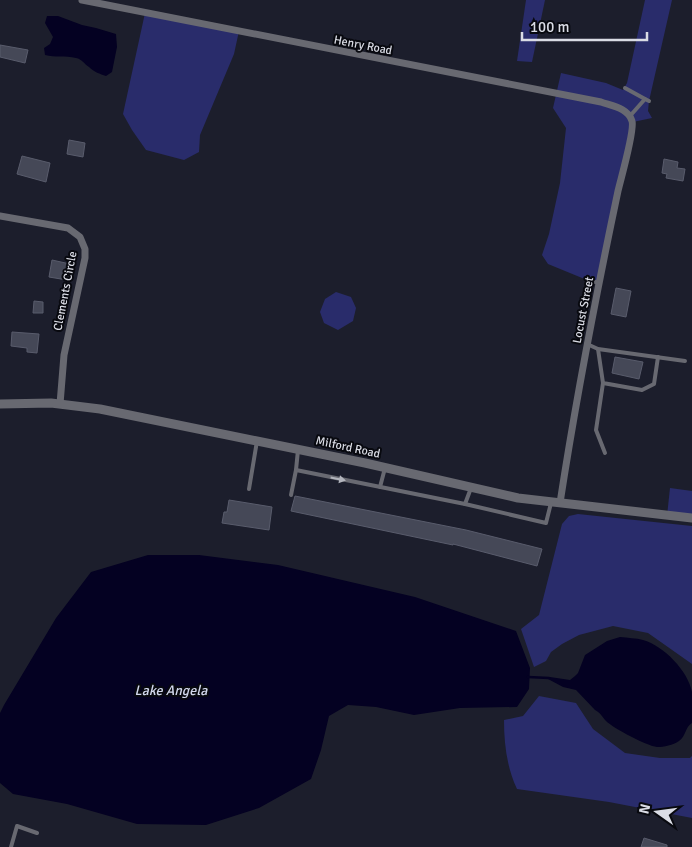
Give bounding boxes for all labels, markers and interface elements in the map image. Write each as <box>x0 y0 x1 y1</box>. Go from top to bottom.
scale bar <box>522 10 647 42</box>
text: 100 m <box>530 18 570 36</box>
street label: Henry Road <box>332 32 393 59</box>
street label: Clements Circle <box>50 250 81 332</box>
street label: Locust Street <box>570 275 597 345</box>
street label: Milford Road <box>314 433 382 462</box>
one-way arrow <box>330 475 346 483</box>
water label: Lake Angela <box>135 682 208 699</box>
north arrow <box>632 787 682 837</box>
text: N <box>635 802 654 816</box>

